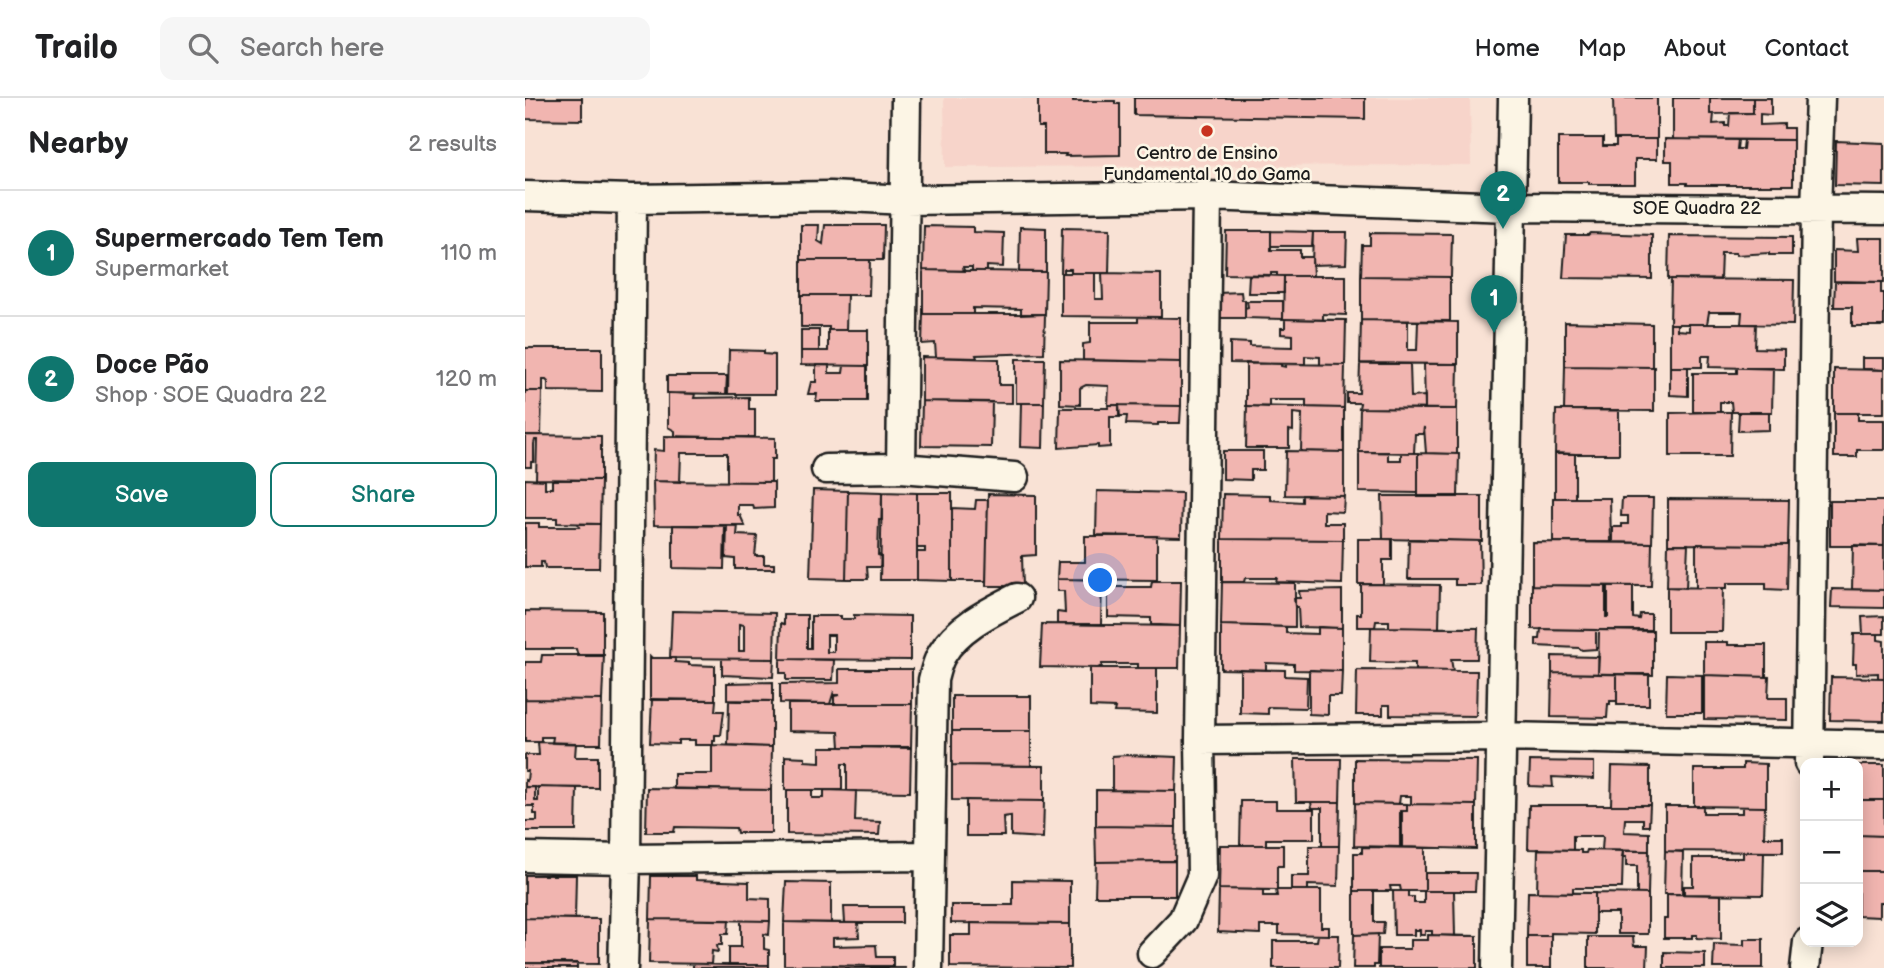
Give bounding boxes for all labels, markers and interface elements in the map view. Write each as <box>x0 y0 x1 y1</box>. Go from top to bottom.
search box <box>160 17 650 80</box>
text: Trailo <box>35 28 118 68</box>
icon: search <box>184 29 222 67</box>
text: Search here <box>240 33 384 64</box>
text: Home <box>1475 34 1540 63</box>
text: Map <box>1578 34 1626 63</box>
text: About <box>1664 34 1726 63</box>
text: Contact <box>1764 34 1849 63</box>
marker: Centro de Ensino Fundamental 10 do Gama <box>1199 123 1215 139</box>
text: Nearby <box>28 126 128 162</box>
text: 2 results <box>408 130 497 158</box>
place label: Centro de Ensino Fundamental 10 do Gama <box>1103 143 1311 185</box>
pin: 2 <box>1480 171 1526 229</box>
street label: SOE Quadra 22 <box>1633 198 1762 219</box>
text: Supermercado Tem Tem <box>95 224 384 255</box>
text: 1 <box>46 239 56 267</box>
text: 110 m <box>440 239 497 267</box>
text: Supermarket <box>95 255 229 283</box>
pin: 1 <box>1471 275 1517 333</box>
text: Doce Pão <box>95 350 209 381</box>
text: 2 <box>44 365 58 393</box>
text: 120 m <box>436 365 497 393</box>
text: Shop · SOE Quadra 22 <box>95 381 327 409</box>
button: Save <box>28 462 256 527</box>
button: Share <box>270 462 497 527</box>
your location <box>1083 563 1117 597</box>
map controls <box>1800 758 1863 947</box>
button: + <box>1800 758 1863 821</box>
button: − <box>1800 821 1863 884</box>
button: layers <box>1800 884 1863 947</box>

